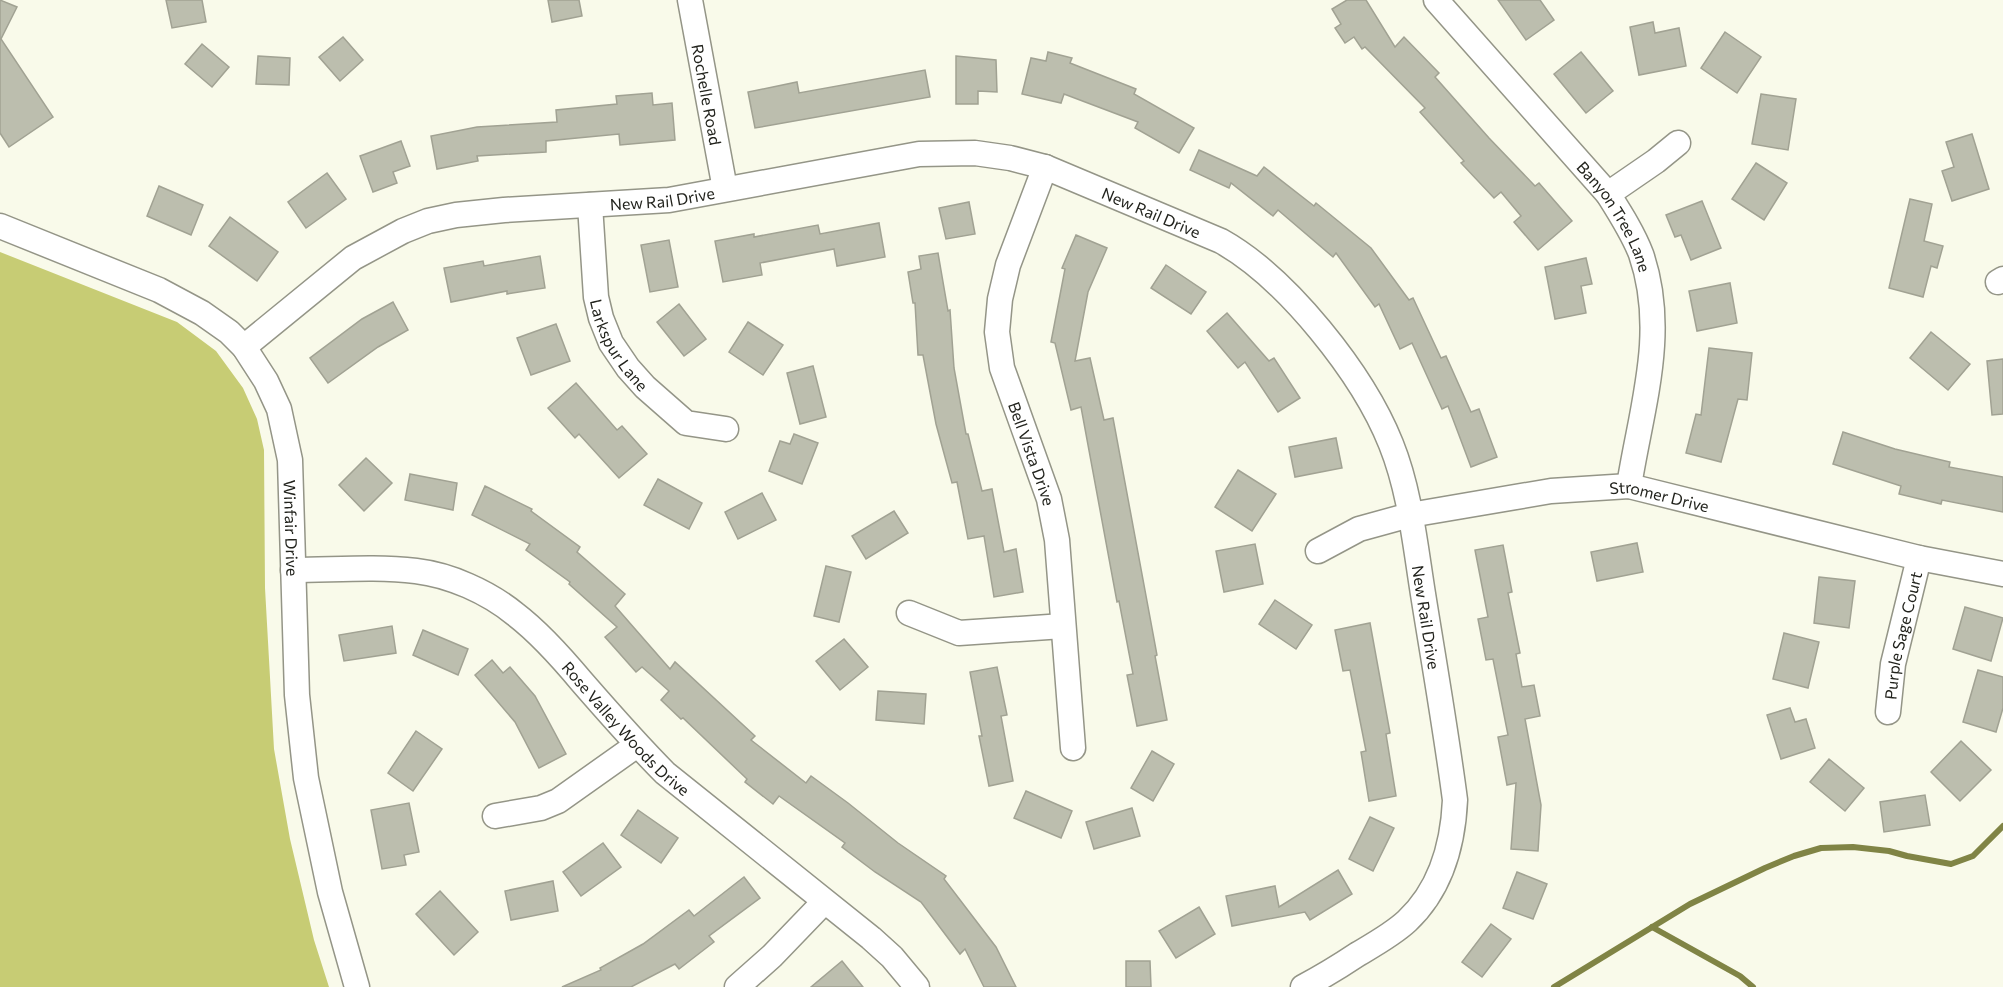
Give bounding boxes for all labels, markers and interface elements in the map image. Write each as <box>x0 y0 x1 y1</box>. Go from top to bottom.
street label: Rochelle Road <box>689 42 726 146</box>
street label: Banyon Tree Lane <box>1574 157 1655 274</box>
street label: New Rail Drive <box>609 182 716 213</box>
street label: New Rail Drive <box>1099 183 1204 241</box>
street label: Larkspur Lane <box>587 297 653 394</box>
street label: Bell Vista Drive <box>1005 399 1060 507</box>
street label: Stromer Drive <box>1609 476 1711 515</box>
street label: Winfair Drive <box>281 480 303 577</box>
street label: New Rail Drive <box>1409 564 1445 671</box>
street label: Purple Sage Court <box>1880 569 1925 700</box>
street label: Rose Valley Woods Drive <box>559 657 694 799</box>

